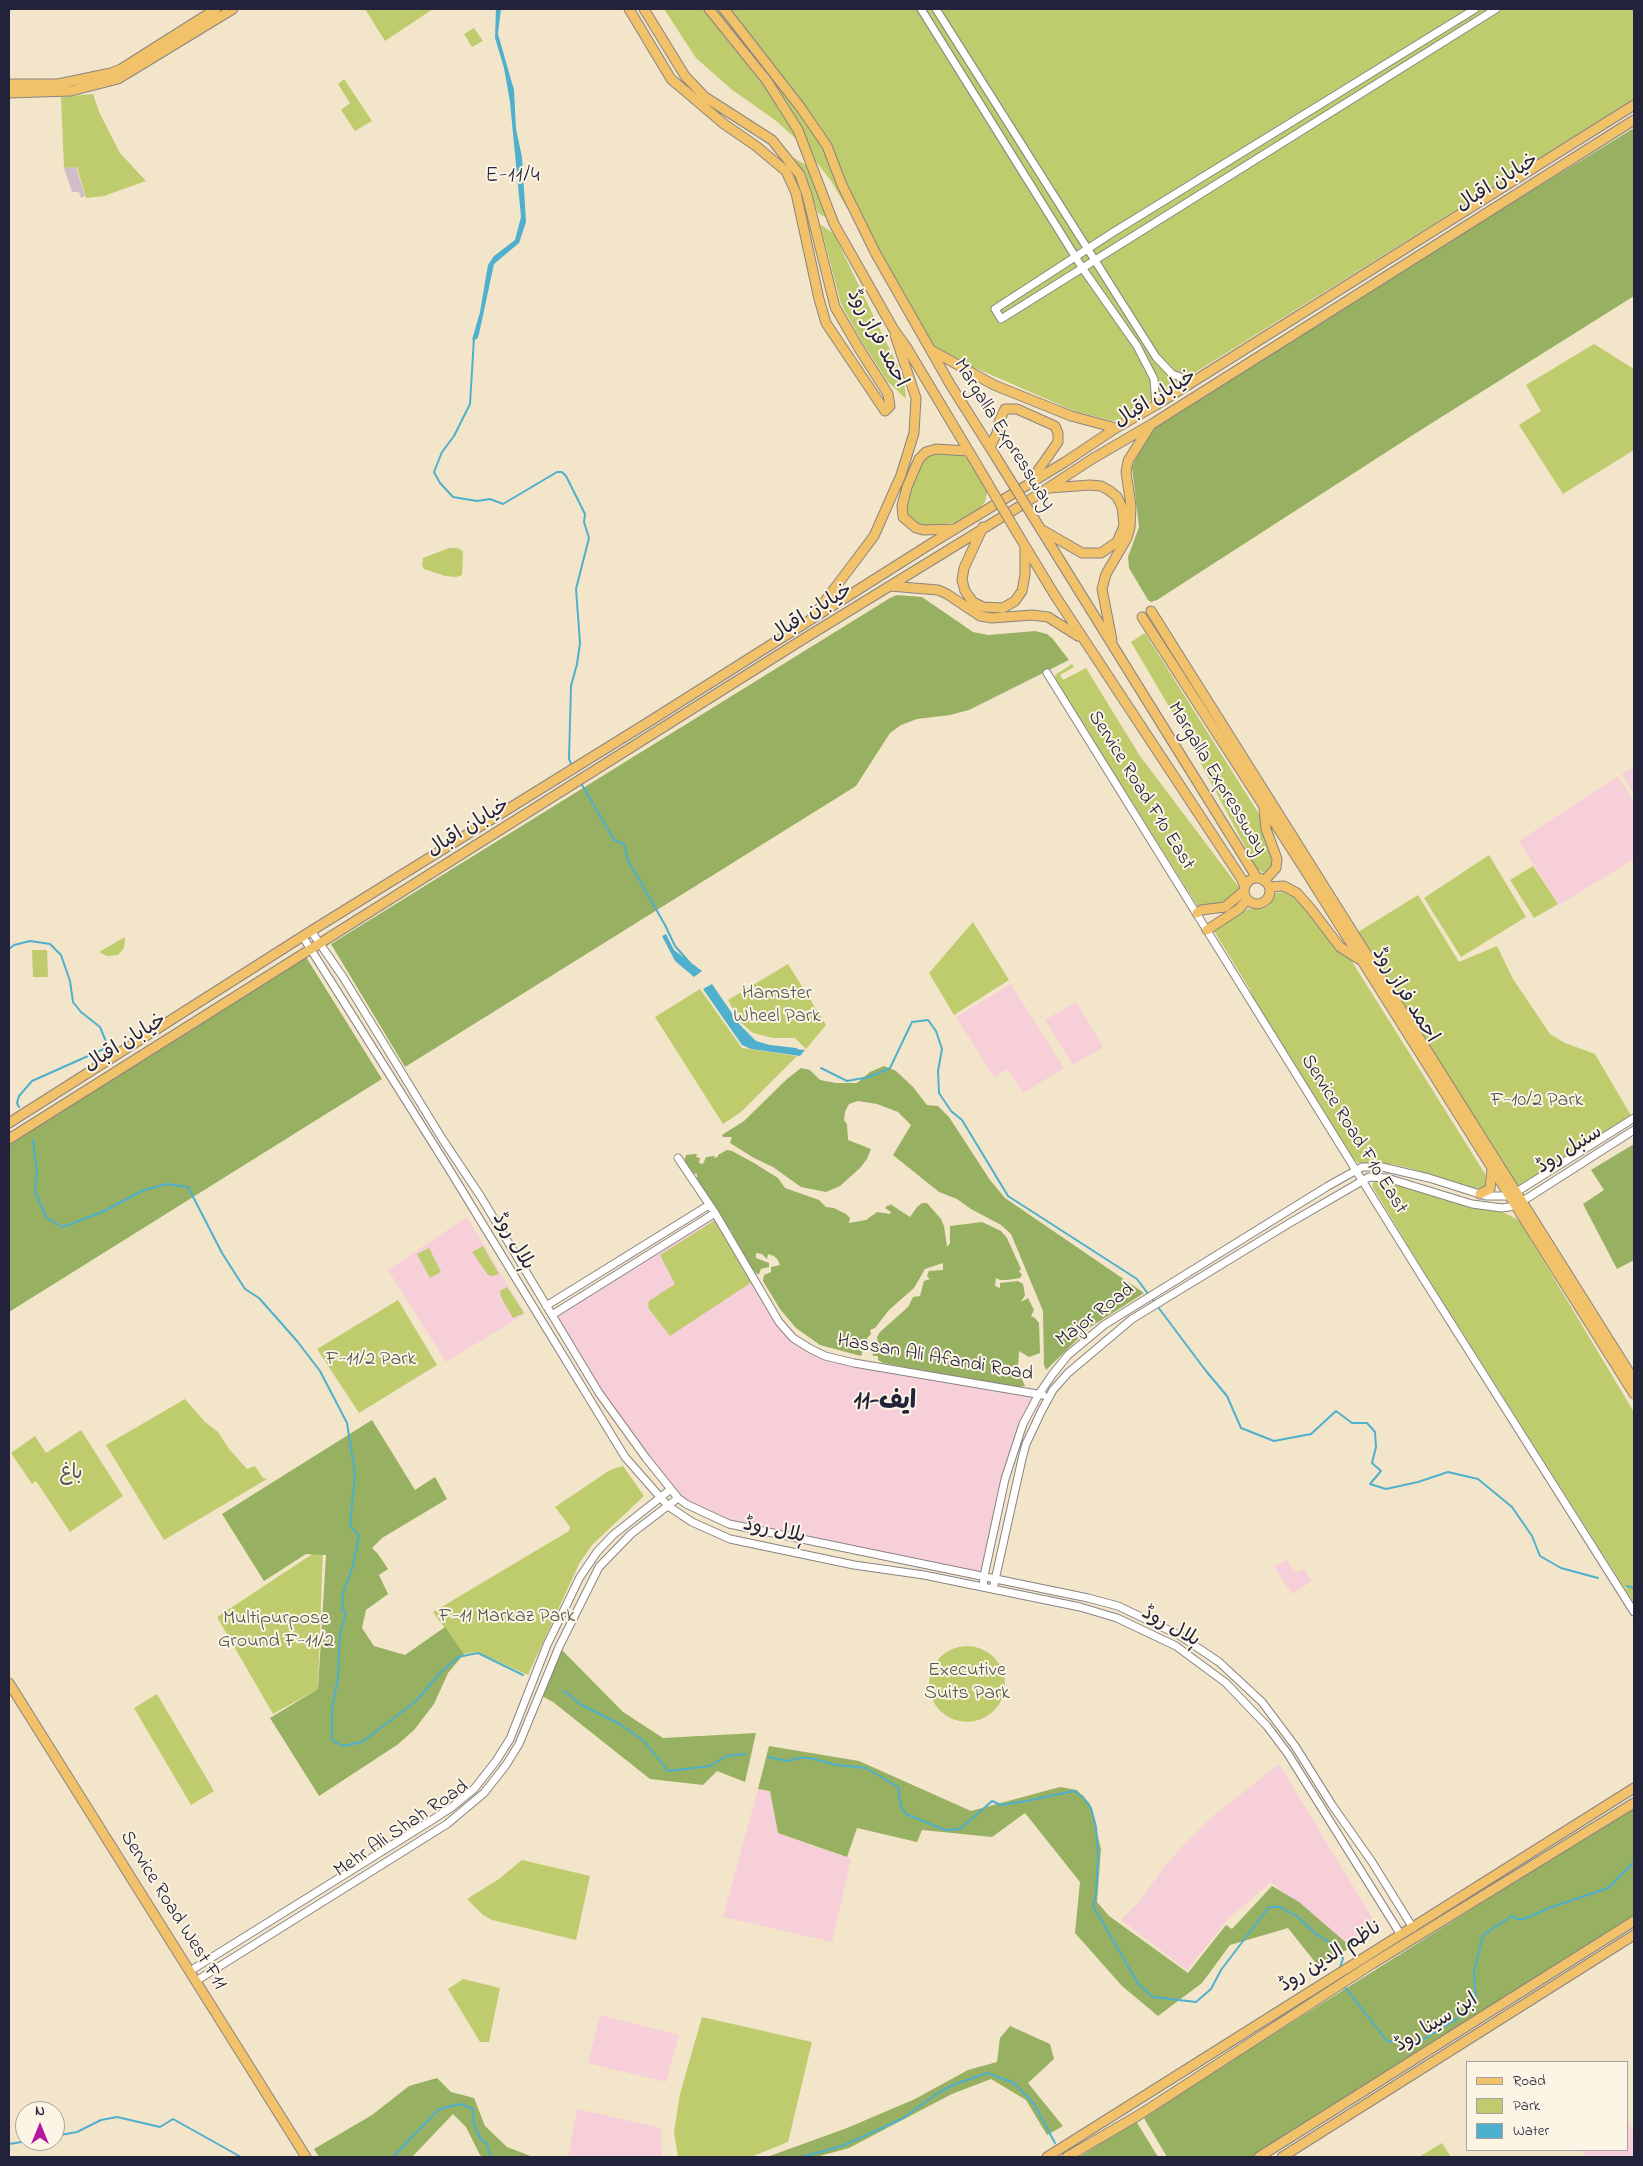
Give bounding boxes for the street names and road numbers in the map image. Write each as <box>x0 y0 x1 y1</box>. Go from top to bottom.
street label: خیابان اقبال <box>1452 149 1544 219</box>
street label: احمد فراز روڈ <box>840 286 912 392</box>
street label: Margalla Expressway <box>947 355 1059 515</box>
street label: خیابان اقبال <box>1110 365 1202 435</box>
street label: خیابان اقبال <box>766 579 858 649</box>
street label: Margalla Expressway <box>1161 698 1271 860</box>
street label: Service Road F10 East <box>1081 707 1199 875</box>
street label: خیابان اقبال <box>423 794 515 864</box>
street label: احمد فراز روڈ <box>1365 944 1443 1048</box>
street label: خیابان اقبال <box>80 1009 172 1079</box>
street label: Service Road F10 East <box>1294 1051 1412 1219</box>
street label: سنبل روڈ <box>1533 1121 1607 1181</box>
street label: ہلال روڈ <box>485 1209 539 1275</box>
street label: Major Road <box>1052 1279 1140 1353</box>
street label: Hassan Ali Afandi Road <box>835 1330 1035 1388</box>
street label: ہلال روڈ <box>741 1514 807 1550</box>
street label: ہلال روڈ <box>1137 1602 1203 1654</box>
street label: Mehr Ali Shah Road <box>330 1776 474 1884</box>
street label: Service Road West F11 <box>113 1827 231 1995</box>
street label: ناظم الدین روڈ <box>1275 1917 1387 1999</box>
street label: ابن سینا روڈ <box>1391 1989 1483 2059</box>

